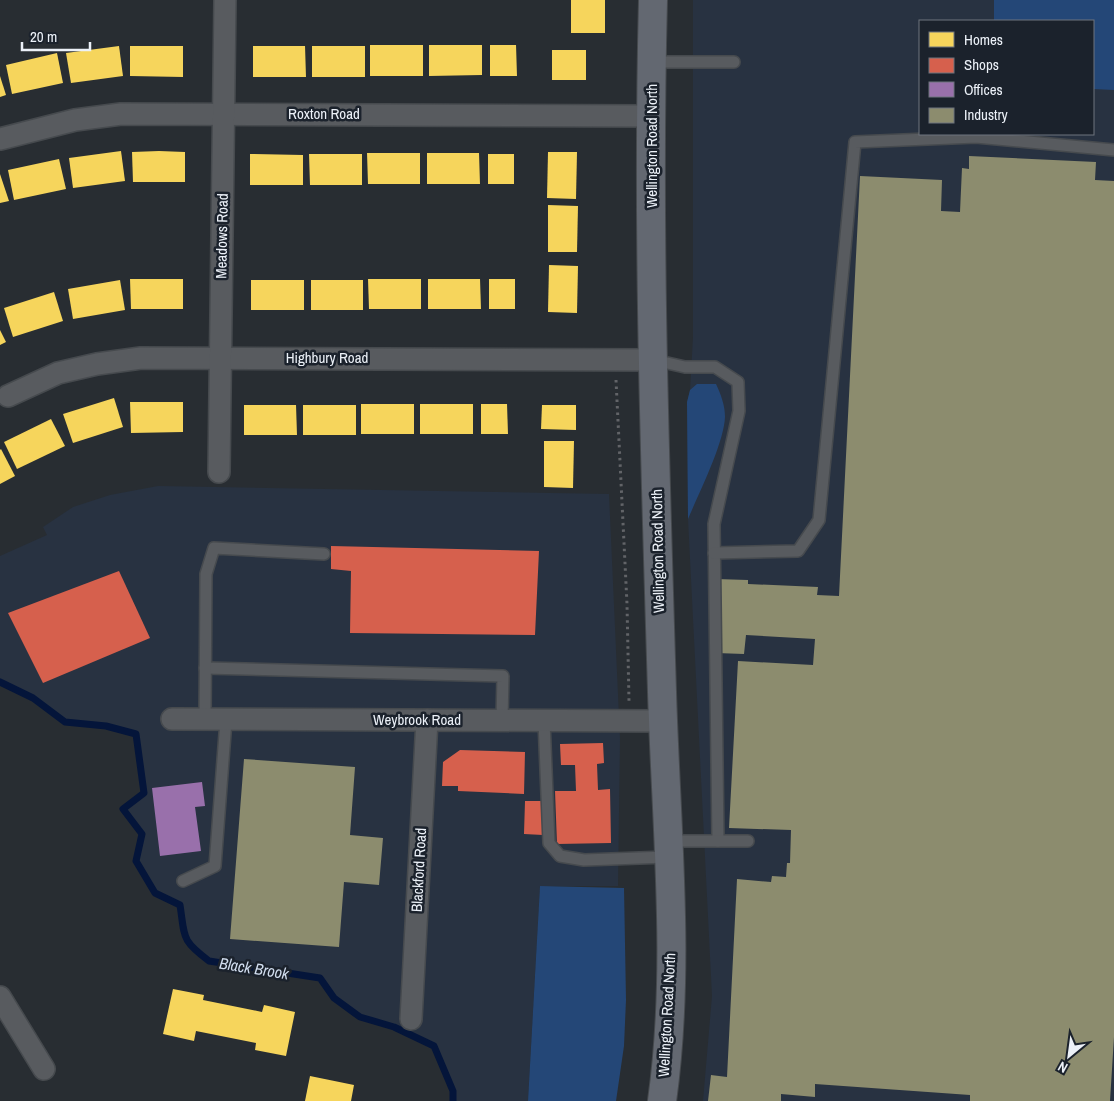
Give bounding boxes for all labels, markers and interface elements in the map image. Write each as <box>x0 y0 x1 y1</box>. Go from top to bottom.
scale bar <box>22 20 90 52</box>
legend <box>919 20 1094 135</box>
text: 20 m <box>30 26 57 47</box>
text: Homes <box>964 29 1003 50</box>
text: Shops <box>964 54 999 75</box>
text: Offices <box>964 79 1003 100</box>
street label: Wellington Road North <box>641 84 662 208</box>
street label: Roxton Road <box>288 103 360 124</box>
text: Industry <box>964 104 1009 125</box>
street label: Meadows Road <box>210 193 233 279</box>
street label: Highbury Road <box>286 347 368 368</box>
street label: Wellington Road North <box>646 489 669 613</box>
street label: Weybrook Road <box>373 709 461 730</box>
street label: Blackford Road <box>406 827 431 913</box>
water label: Black Brook <box>218 952 291 984</box>
street label: Wellington Road North <box>653 952 680 1078</box>
north arrow <box>1044 1031 1094 1081</box>
text: N <box>1055 1057 1071 1077</box>

